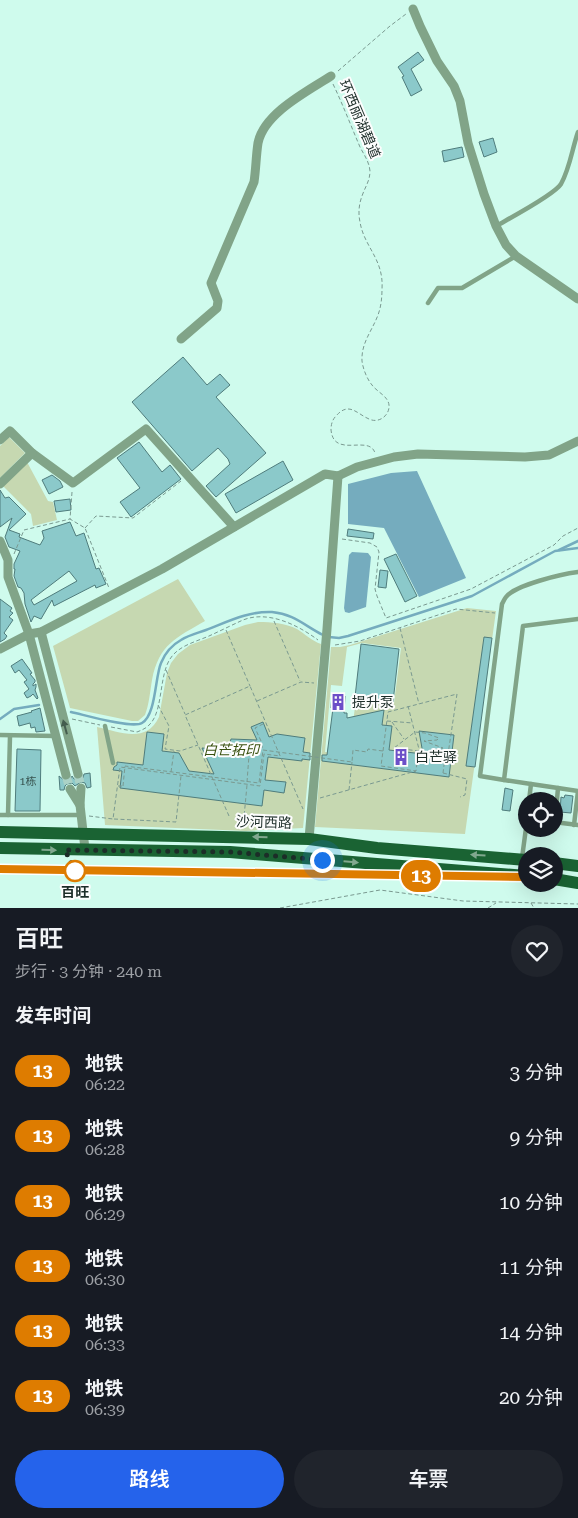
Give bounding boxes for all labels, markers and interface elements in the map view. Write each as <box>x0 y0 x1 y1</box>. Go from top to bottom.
street label: 环西丽湖碧道 <box>336 77 384 161</box>
building icon: 提升泵 <box>328 692 348 712</box>
place label: 提升泵 <box>352 694 394 710</box>
one-way arrow <box>61 720 69 735</box>
park label: 白芒拓印 <box>203 742 261 758</box>
building icon: 白芒驿 <box>391 747 411 767</box>
place label: 白芒驿 <box>415 749 457 765</box>
house number: 1栋 <box>19 775 37 788</box>
map controls <box>518 792 563 892</box>
button: locate <box>518 792 563 837</box>
street label: 沙河西路 <box>236 813 292 831</box>
one-way arrow <box>252 833 268 841</box>
one-way arrow <box>41 846 57 854</box>
button: layers <box>518 847 563 892</box>
your location <box>310 848 335 873</box>
one-way arrow <box>469 851 485 859</box>
one-way arrow <box>343 858 359 866</box>
marker: 百旺 <box>64 860 86 882</box>
line badge: 13 <box>398 860 444 892</box>
text: 13 <box>411 865 431 886</box>
place label: 百旺 <box>61 884 89 900</box>
text: 百旺 <box>15 925 63 953</box>
button: heart <box>511 925 563 977</box>
text: 步行 · 3 分钟 · 240 m <box>15 962 162 981</box>
text: 发车时间 <box>15 1004 91 1027</box>
text: 地铁 <box>85 1052 123 1075</box>
text: 13 <box>32 1060 53 1081</box>
text: 3 分钟 <box>510 1061 563 1084</box>
text: 06:22 <box>85 1075 125 1094</box>
text: 地铁 <box>85 1117 123 1140</box>
text: 13 <box>32 1125 53 1146</box>
text: 9 分钟 <box>510 1126 563 1149</box>
text: 06:28 <box>85 1140 125 1159</box>
text: 地铁 <box>85 1182 123 1205</box>
text: 13 <box>32 1190 53 1211</box>
text: 10 分钟 <box>499 1191 563 1214</box>
text: 06:29 <box>85 1205 125 1224</box>
text: 地铁 <box>85 1247 123 1270</box>
text: 13 <box>32 1255 53 1276</box>
text: 11 分钟 <box>499 1256 563 1279</box>
text: 06:30 <box>85 1270 125 1289</box>
text: 地铁 <box>85 1312 123 1335</box>
text: 13 <box>32 1320 53 1341</box>
text: 14 分钟 <box>499 1321 563 1344</box>
text: 06:33 <box>85 1335 125 1354</box>
text: 地铁 <box>85 1377 123 1400</box>
text: 13 <box>32 1385 53 1406</box>
text: 20 分钟 <box>499 1386 563 1409</box>
text: 06:39 <box>85 1400 125 1419</box>
button: 路线 <box>15 1450 284 1508</box>
button: 车票 <box>294 1450 563 1508</box>

